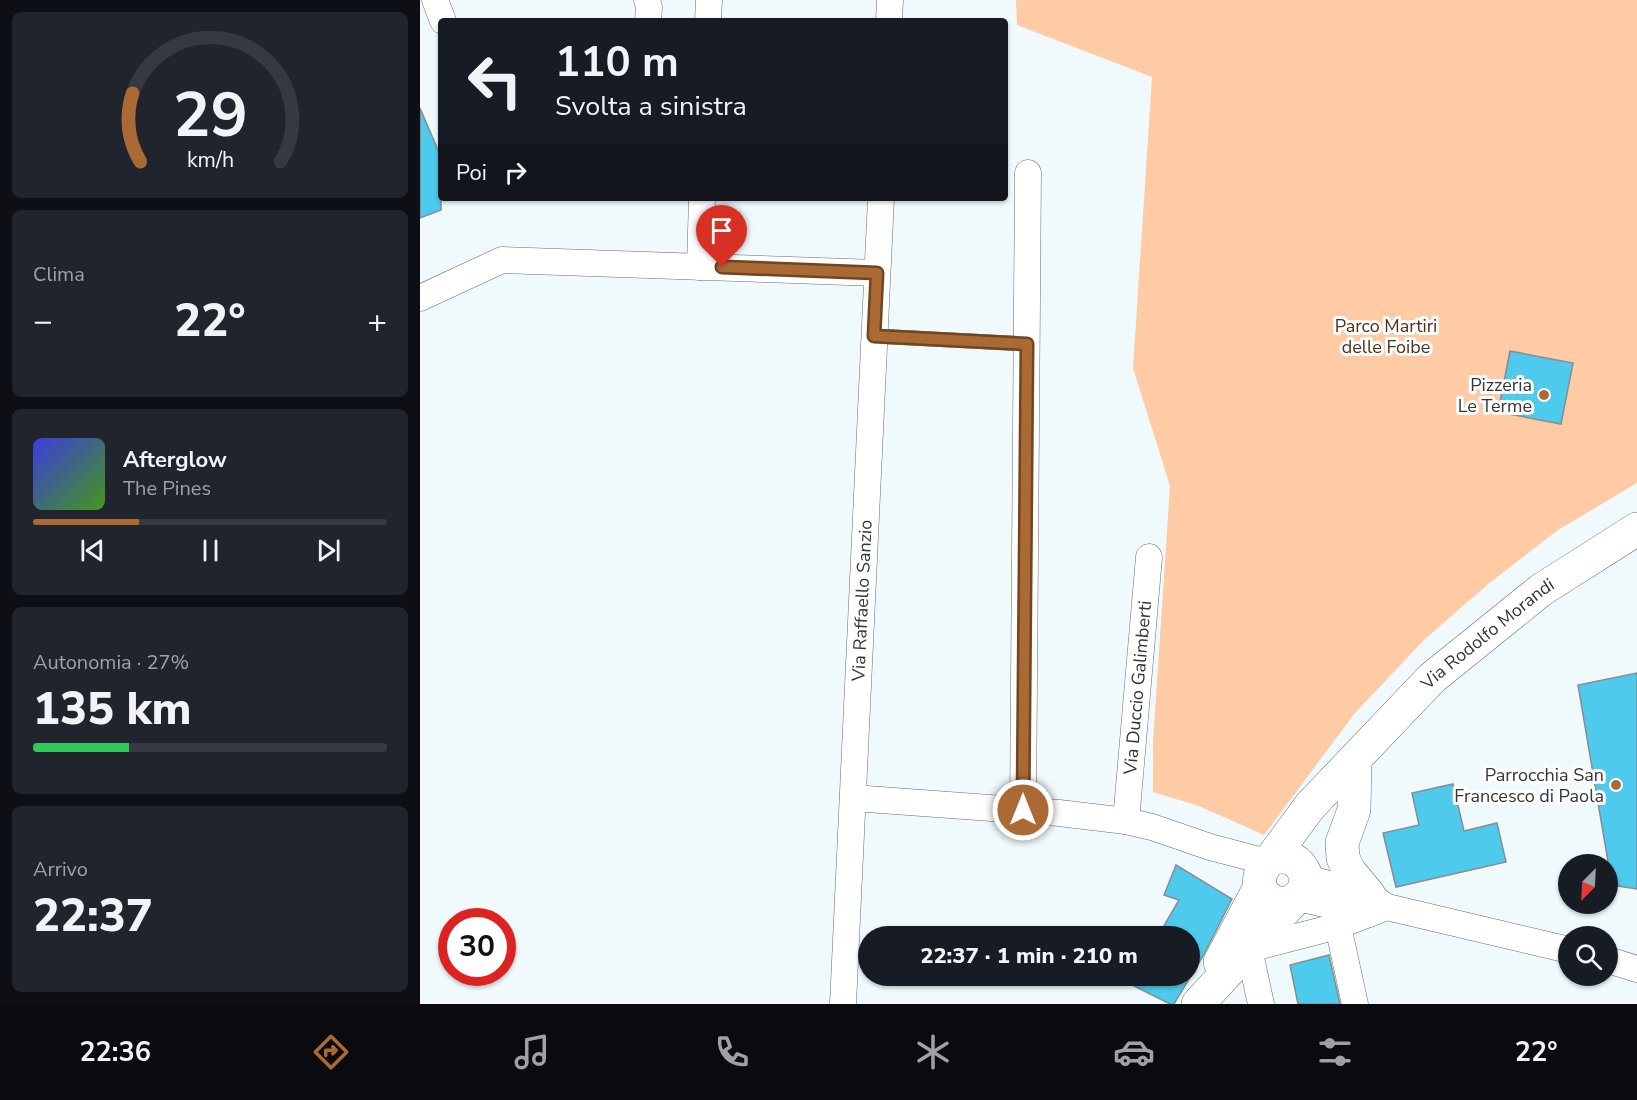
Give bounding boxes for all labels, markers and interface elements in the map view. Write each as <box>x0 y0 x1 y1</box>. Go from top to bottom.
text: 110 m <box>555 34 679 91</box>
icon: left <box>456 42 534 120</box>
text: 29 <box>173 73 247 158</box>
text: Svolta a sinistra <box>555 88 747 125</box>
text: km/h <box>186 146 234 176</box>
icon: right <box>499 156 532 189</box>
text: Poi <box>456 158 487 188</box>
pin <box>696 205 747 267</box>
icon: arrive <box>705 214 738 247</box>
text: Clima <box>33 261 85 288</box>
text: 22° <box>174 291 246 352</box>
text: − <box>33 299 53 344</box>
text: + <box>367 299 387 344</box>
park label: Parco Martiri delle Foibe <box>1335 314 1437 359</box>
place label: Pizzeria Le Terme <box>1458 373 1532 418</box>
marker: Pizzeria Le Terme <box>1537 388 1551 402</box>
text: Afterglow <box>123 445 227 475</box>
text: The Pines <box>123 475 211 502</box>
street label: Via Raffaello Sanzio <box>846 519 878 683</box>
icon: previous <box>76 534 109 567</box>
icon: pause <box>194 534 227 567</box>
icon: next <box>312 534 345 567</box>
street label: Via Rodolfo Morandi <box>1415 573 1559 695</box>
street label: Via Duccio Galimberti <box>1118 599 1157 777</box>
text: Autonomia · 27% <box>33 649 189 676</box>
text: 135 km <box>33 679 192 740</box>
place label: Parrocchia San Francesco di Paola <box>1454 763 1604 808</box>
position arrow <box>991 778 1055 842</box>
marker: Parrocchia San Francesco di Paola <box>1609 778 1623 792</box>
north arrow <box>1558 854 1618 914</box>
map controls <box>1558 854 1618 986</box>
text: Arrivo <box>33 856 88 883</box>
text: 22:37 <box>33 886 153 947</box>
speed limit sign: 30 <box>438 908 516 986</box>
button: search <box>1558 926 1618 986</box>
text: 22:37 · 1 min · 210 m <box>920 941 1138 971</box>
icon: directions <box>310 1031 352 1073</box>
icon: music <box>511 1031 553 1073</box>
icon: phone <box>711 1031 753 1073</box>
icon: climate <box>912 1031 954 1073</box>
icon: car <box>1113 1031 1155 1073</box>
icon: filters <box>1314 1031 1356 1073</box>
text: 22:36 <box>79 1034 151 1071</box>
text: 22° <box>1515 1034 1557 1071</box>

